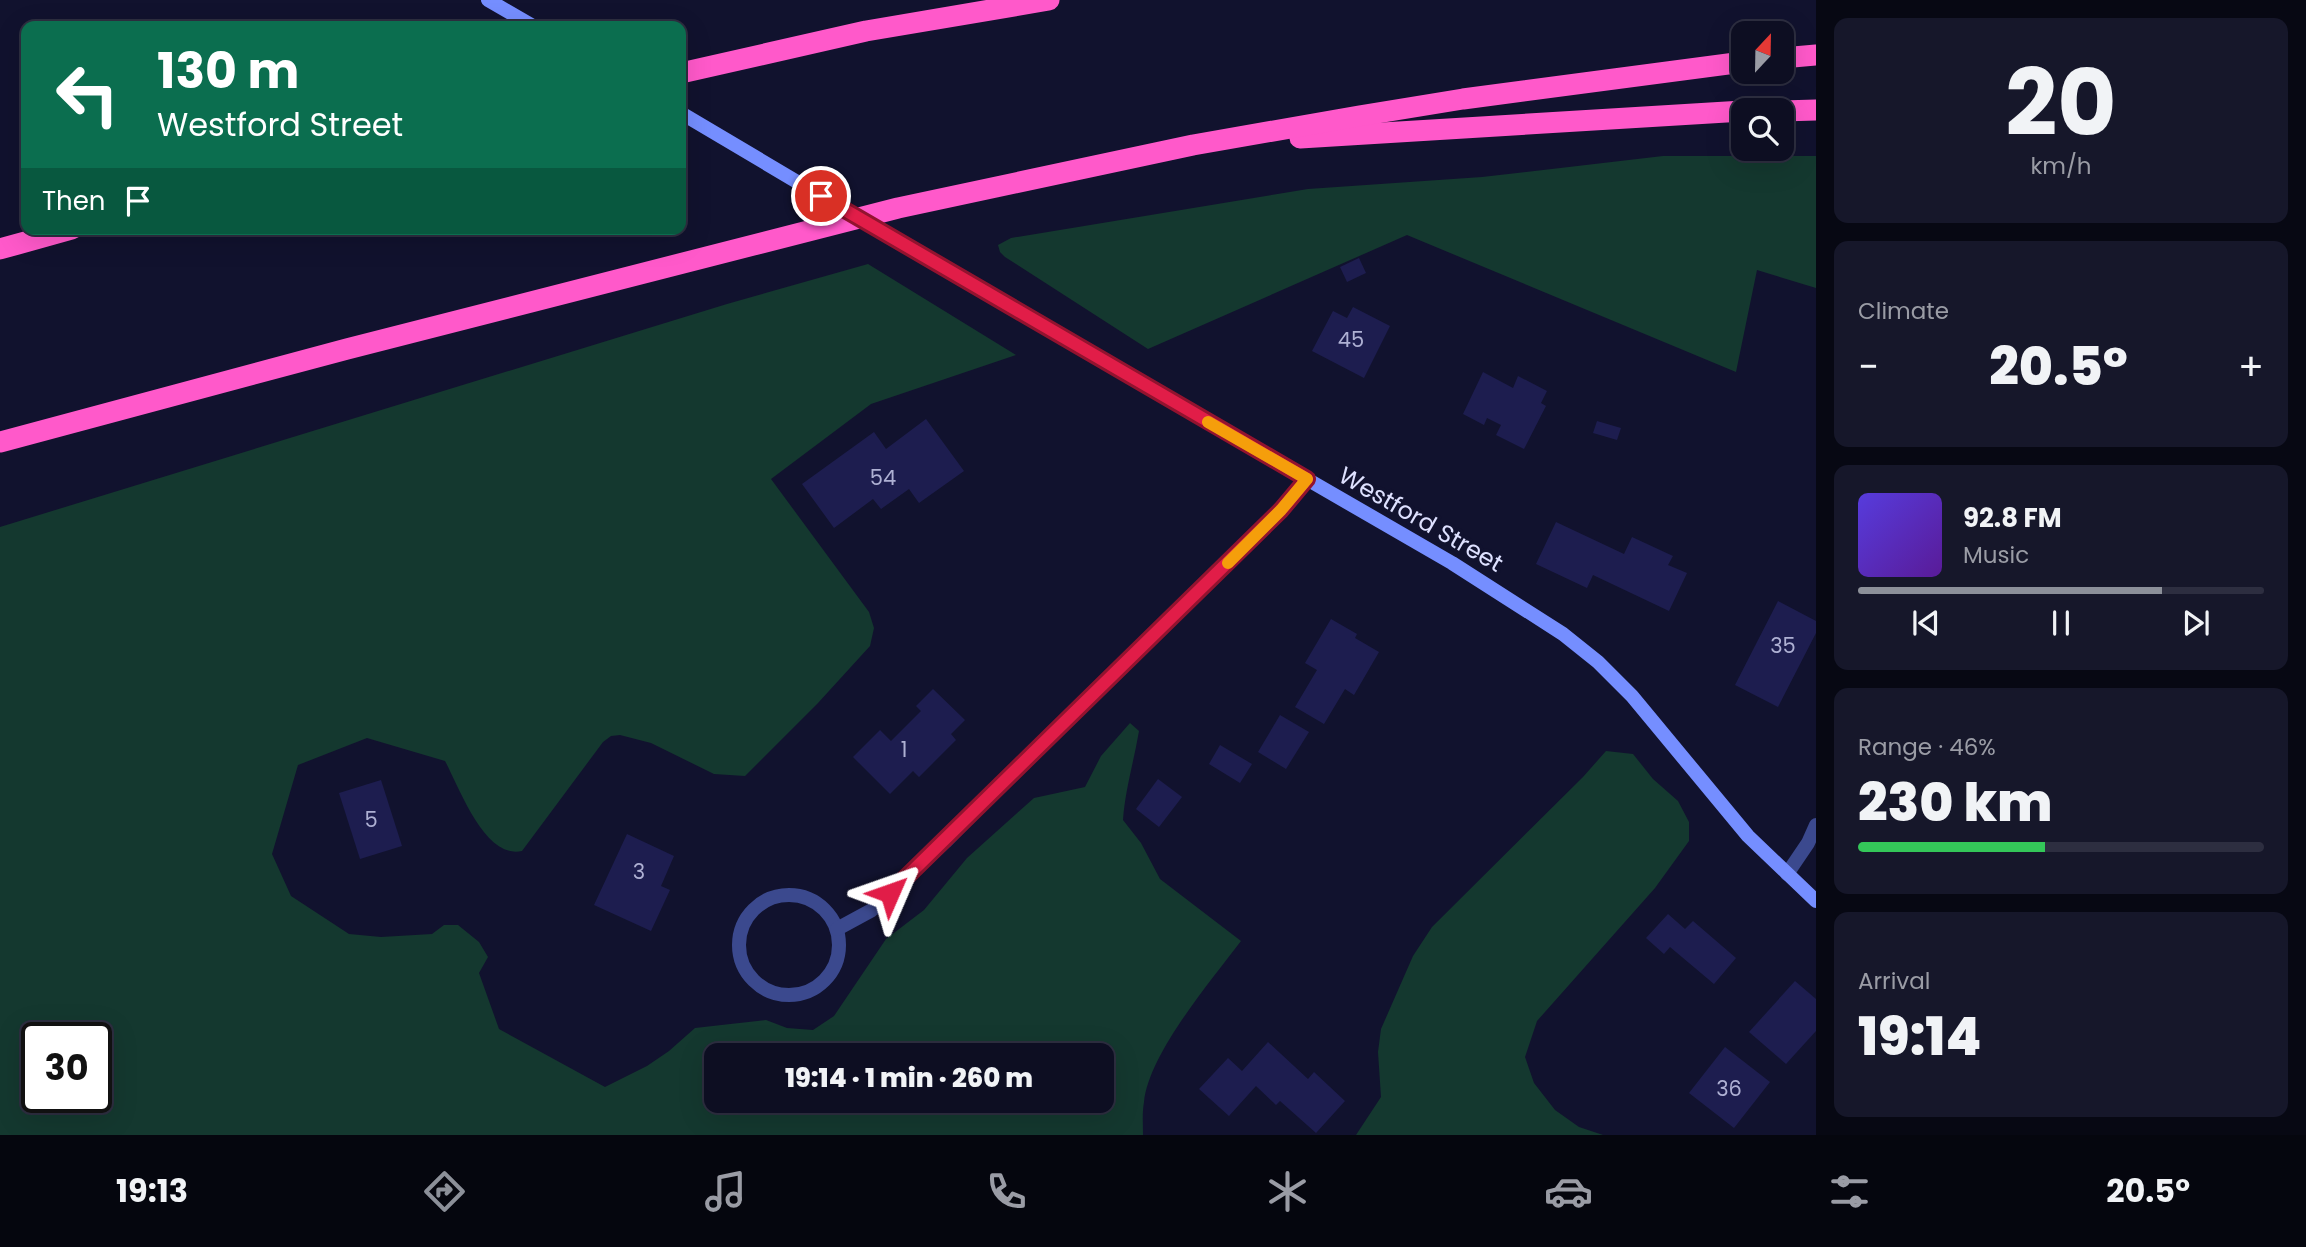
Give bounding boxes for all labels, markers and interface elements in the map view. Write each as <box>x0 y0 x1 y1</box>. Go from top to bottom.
north arrow <box>1731 21 1794 84</box>
map controls <box>1731 21 1794 161</box>
text: 130 m <box>157 37 299 105</box>
text: 20 <box>2005 39 2117 167</box>
icon: left <box>42 49 133 140</box>
button: search <box>1731 98 1794 161</box>
text: Westford Street <box>157 102 403 147</box>
text: km/h <box>2030 150 2092 182</box>
pin <box>791 166 851 226</box>
icon: arrive <box>802 177 840 215</box>
icon: arrive <box>119 182 157 220</box>
text: Then <box>42 183 105 219</box>
text: Climate <box>1858 295 1949 327</box>
house number: 45 <box>1338 325 1364 354</box>
text: 20.5° <box>1989 330 2128 403</box>
text: − <box>1858 340 1879 393</box>
text: + <box>2238 340 2264 393</box>
street label: Westford Street <box>1333 459 1509 579</box>
house number: 54 <box>870 463 896 492</box>
text: 92.8 FM <box>1963 500 2062 536</box>
text: Music <box>1963 539 2029 571</box>
icon: previous <box>1907 604 1945 642</box>
icon: pause <box>2042 604 2080 642</box>
icon: next <box>2177 604 2215 642</box>
house number: 35 <box>1770 631 1796 660</box>
text: Range · 46% <box>1858 731 1996 763</box>
house number: 1 <box>901 735 907 764</box>
text: 230 km <box>1858 766 2053 839</box>
house number: 5 <box>364 805 378 834</box>
position arrow <box>853 856 927 930</box>
house number: 3 <box>633 857 645 886</box>
text: Arrival <box>1858 965 1930 997</box>
text: 19:14 <box>1858 1000 1981 1073</box>
speed limit sign: 30 <box>21 1022 112 1113</box>
text: 19:14 · 1 min · 260 m <box>785 1060 1033 1096</box>
house number: 36 <box>1716 1074 1742 1103</box>
icon: directions <box>420 1167 469 1216</box>
icon: music <box>701 1167 750 1216</box>
icon: phone <box>982 1167 1031 1216</box>
icon: climate <box>1263 1167 1312 1216</box>
icon: car <box>1544 1167 1593 1216</box>
icon: filters <box>1825 1167 1874 1216</box>
text: 19:13 <box>116 1168 188 1213</box>
text: 20.5° <box>2106 1168 2190 1213</box>

